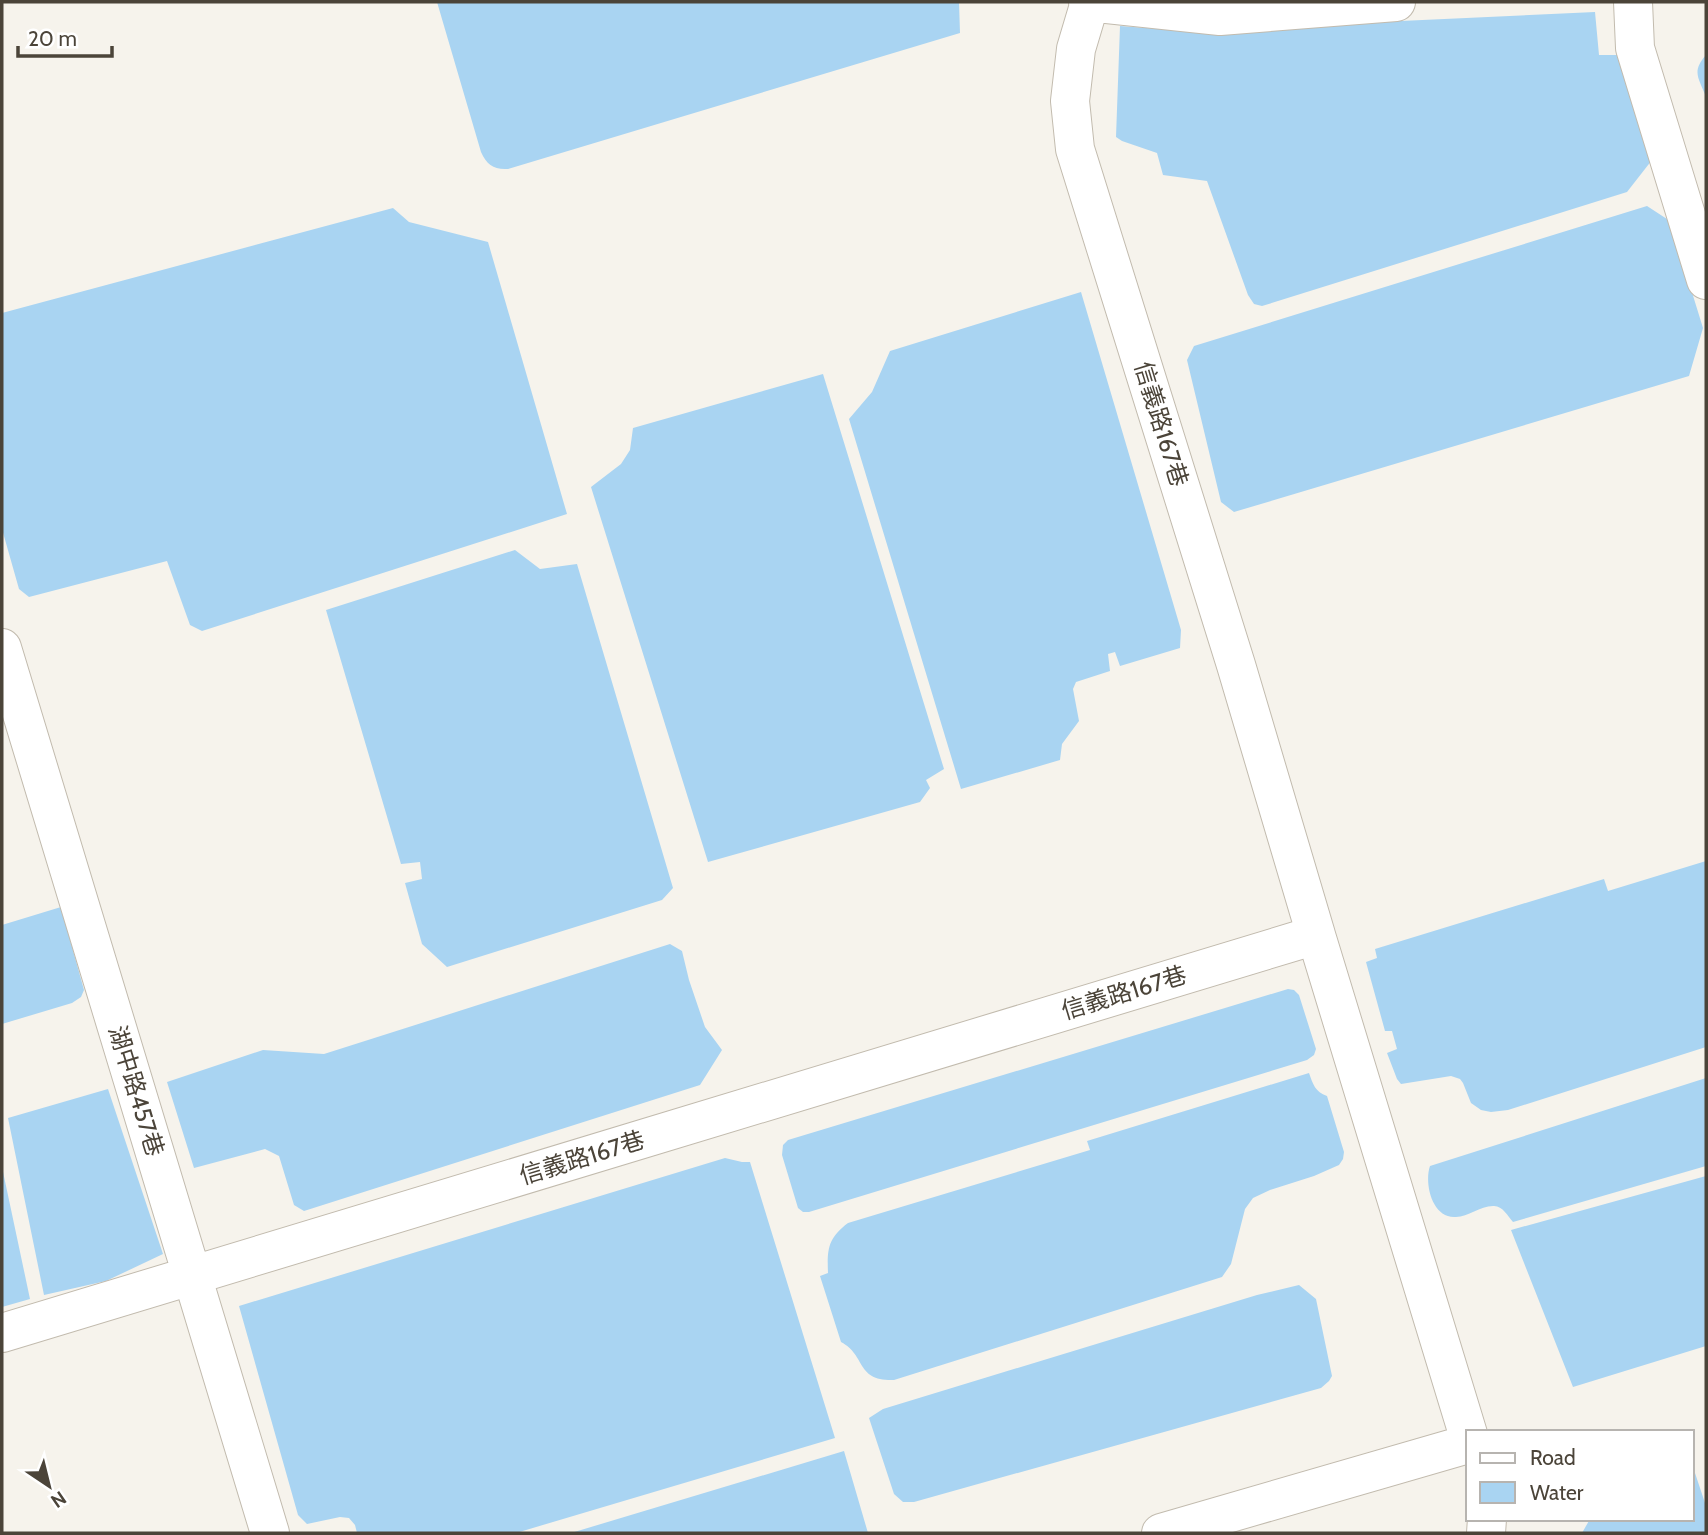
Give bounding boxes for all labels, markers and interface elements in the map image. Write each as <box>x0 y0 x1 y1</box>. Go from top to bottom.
scale bar <box>18 14 112 58</box>
text: 20 m <box>28 26 77 51</box>
street label: 信義路167巷 <box>1129 358 1194 490</box>
street label: 信義路167巷 <box>1058 960 1190 1025</box>
street label: 湖中路457巷 <box>103 1022 170 1160</box>
street label: 信義路167巷 <box>516 1125 648 1190</box>
legend <box>1466 1430 1694 1521</box>
text: Road <box>1530 1445 1576 1470</box>
north arrow <box>14 1451 84 1521</box>
text: Water <box>1530 1480 1584 1505</box>
text: N <box>46 1486 71 1513</box>

